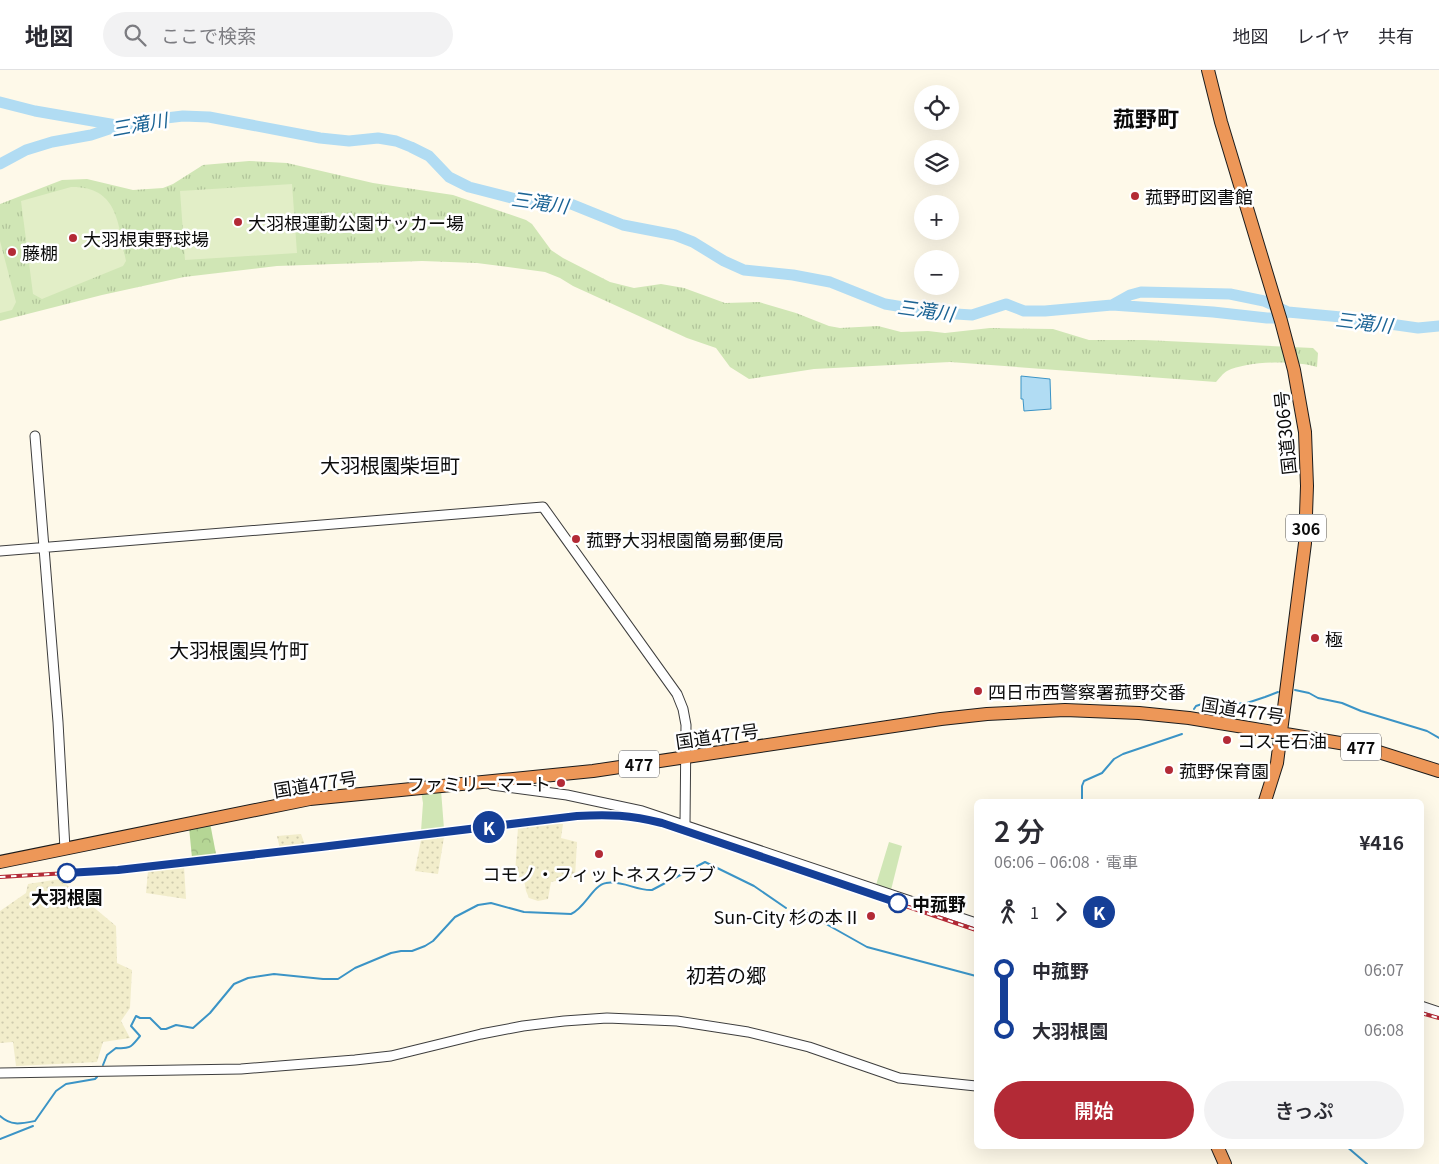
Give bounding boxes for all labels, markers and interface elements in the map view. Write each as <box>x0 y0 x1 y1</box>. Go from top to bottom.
search box <box>103 12 453 57</box>
text: 地図 <box>25 17 73 52</box>
icon: search <box>121 21 149 49</box>
text: ここで検索 <box>161 21 256 48</box>
text: 地図 <box>1233 22 1269 48</box>
text: レイヤ <box>1297 22 1350 48</box>
text: 共有 <box>1378 22 1414 48</box>
map controls <box>914 85 959 295</box>
button: locate <box>914 85 959 130</box>
district label: 菰野町 <box>1113 101 1179 133</box>
water label: 三滝川 <box>109 104 171 141</box>
button: layers <box>914 140 959 185</box>
place label: 菰野町図書館 <box>1145 183 1253 209</box>
water label: 三滝川 <box>510 184 572 219</box>
marker: 菰野町図書館 <box>1129 190 1141 202</box>
button: + <box>914 195 959 240</box>
place label: 大羽根運動公園サッカー場 <box>248 209 464 235</box>
marker: 大羽根運動公園サッカー場 <box>232 216 244 228</box>
place label: 大羽根東野球場 <box>83 225 209 251</box>
marker: 大羽根東野球場 <box>67 232 79 244</box>
place label: 藤棚 <box>22 239 58 265</box>
marker: 藤棚 <box>6 246 18 258</box>
button: − <box>914 250 959 295</box>
water label: 三滝川 <box>896 292 958 327</box>
water label: 三滝川 <box>1334 304 1396 338</box>
street label: 国道306号 <box>1267 390 1301 476</box>
district label: 大羽根園柴垣町 <box>320 450 460 479</box>
road number: 306 <box>1286 514 1326 542</box>
place label: 菰野大羽根園簡易郵便局 <box>586 526 784 552</box>
marker: 菰野大羽根園簡易郵便局 <box>570 533 582 545</box>
place label: 極 <box>1325 625 1343 651</box>
marker: 極 <box>1309 632 1321 644</box>
district label: 大羽根園呉竹町 <box>169 635 309 664</box>
place label: 四日市西警察署菰野交番 <box>988 678 1186 704</box>
marker: 四日市西警察署菰野交番 <box>972 685 984 697</box>
street label: 国道477号 <box>1199 690 1287 728</box>
street label: 国道477号 <box>674 716 760 754</box>
place label: コスモ石油 <box>1237 727 1327 753</box>
marker: コスモ石油 <box>1221 734 1233 746</box>
road number: 477 <box>1341 734 1381 760</box>
road number: 477 <box>619 751 659 778</box>
place label: 菰野保育園 <box>1179 757 1269 783</box>
street label: 国道477号 <box>271 764 359 802</box>
marker: 菰野保育園 <box>1163 764 1175 776</box>
place label: ファミリーマート <box>407 770 551 796</box>
marker: ファミリーマート <box>555 777 567 789</box>
text: 2 分 <box>994 810 1045 850</box>
line badge: K <box>473 811 505 843</box>
text: K <box>483 814 495 840</box>
text: ¥416 <box>1359 828 1404 855</box>
marker: コモノ・フィットネスクラブ <box>593 848 605 860</box>
text: 06:06 – 06:08 · 電車 <box>994 849 1138 873</box>
place label: コモノ・フィットネスクラブ <box>482 860 716 886</box>
marker: 大羽根園 <box>57 863 77 883</box>
place label: 大羽根園 <box>31 883 103 909</box>
place label: 中菰野 <box>912 890 966 916</box>
marker: 中菰野 <box>888 893 908 913</box>
icon: walk <box>994 898 1022 926</box>
icon: forward <box>1047 898 1075 926</box>
text: K <box>1093 899 1105 925</box>
text: 1 <box>1030 900 1039 924</box>
place label: Sun-City 杉の本Ⅱ <box>713 903 861 929</box>
marker: Sun-City 杉の本Ⅱ <box>865 910 877 922</box>
text: 中菰野 <box>1032 956 1089 983</box>
text: 06:07 <box>1364 957 1404 981</box>
district label: 初若の郷 <box>686 960 766 989</box>
text: 大羽根園 <box>1032 1016 1108 1043</box>
text: 06:08 <box>1364 1017 1404 1041</box>
button: 開始 <box>994 1081 1194 1139</box>
button: きっぷ <box>1204 1081 1404 1139</box>

